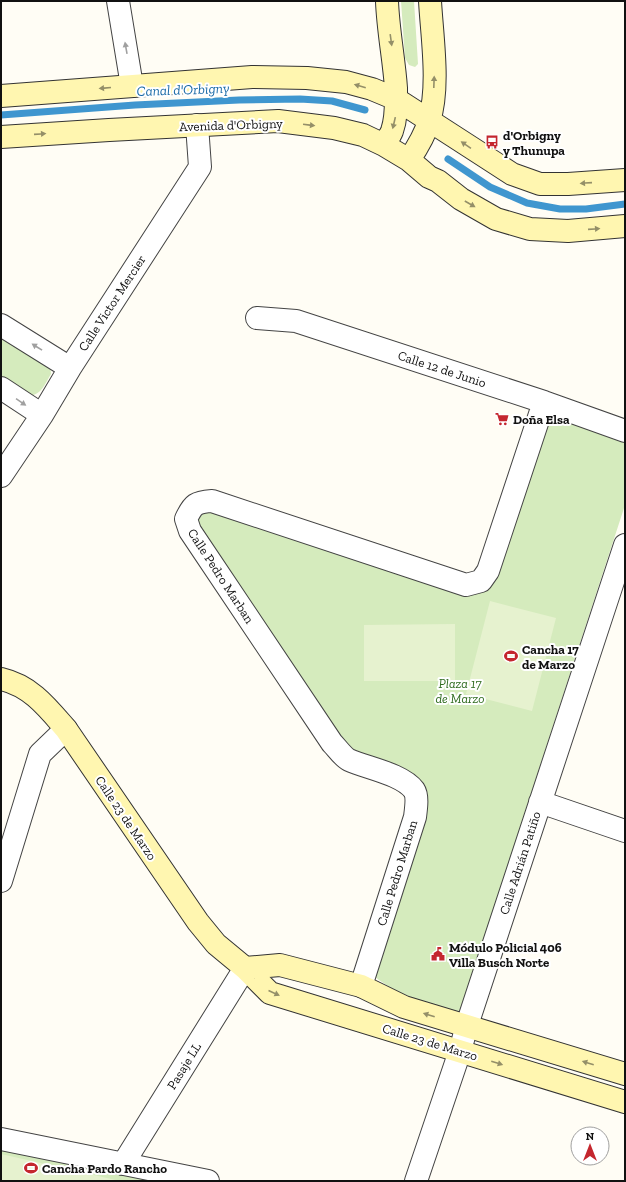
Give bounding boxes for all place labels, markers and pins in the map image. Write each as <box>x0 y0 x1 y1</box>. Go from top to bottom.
place label: d'Orbigny y Thunupa <box>503 128 565 158</box>
bus stop icon: d'Orbigny y Thunupa <box>484 134 500 150</box>
supermarket icon: Doña Elsa <box>494 411 510 427</box>
place label: Doña Elsa <box>513 412 570 427</box>
place label: Cancha 17 de Marzo <box>522 642 579 672</box>
sports icon: Cancha 17 de Marzo <box>503 648 519 664</box>
place label: Módulo Policial 406 Villa Busch Norte <box>449 940 562 970</box>
public building icon: Módulo Policial 406 Villa Busch Norte <box>430 946 446 962</box>
sports icon: Cancha Pardo Rancho <box>23 1160 39 1176</box>
place label: Cancha Pardo Rancho <box>42 1161 167 1176</box>

